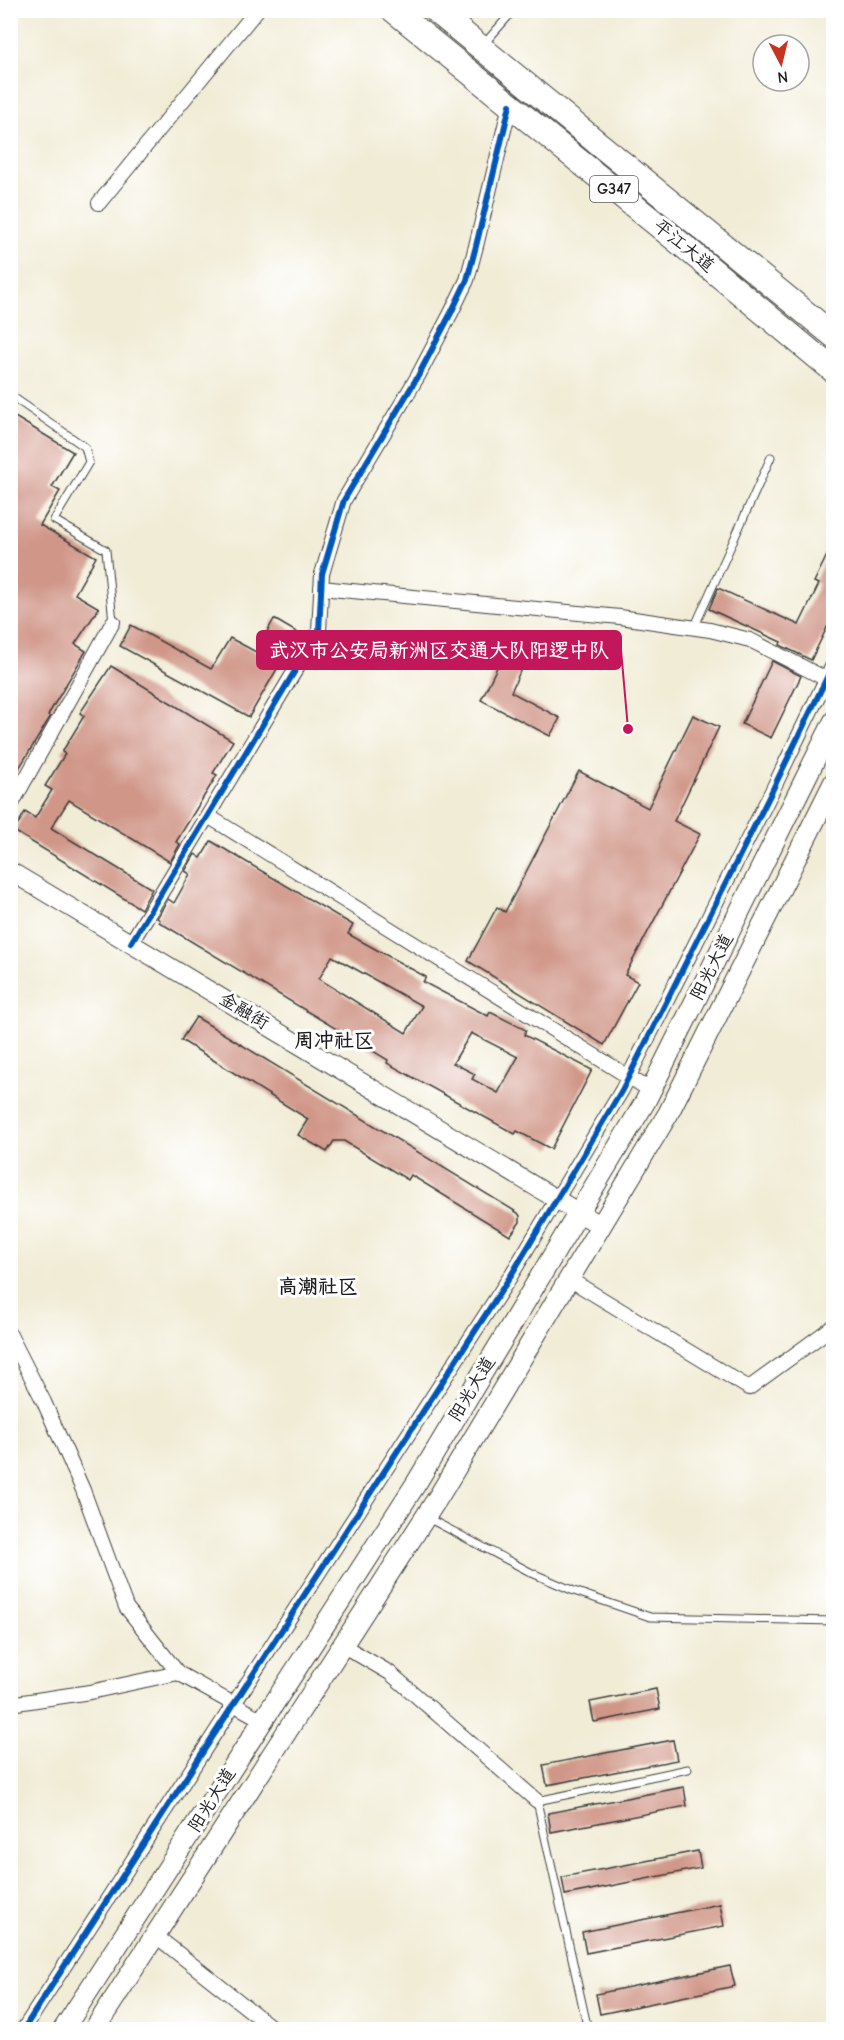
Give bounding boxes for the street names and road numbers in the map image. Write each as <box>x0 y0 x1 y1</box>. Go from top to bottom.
road number: G347 <box>590 176 638 202</box>
street label: 平江大道 <box>649 215 719 277</box>
street label: 阳光大道 <box>686 930 738 1004</box>
street label: 金融街 <box>215 988 273 1034</box>
street label: 阳光大道 <box>444 1353 500 1425</box>
street label: 阳光大道 <box>184 1764 240 1836</box>

